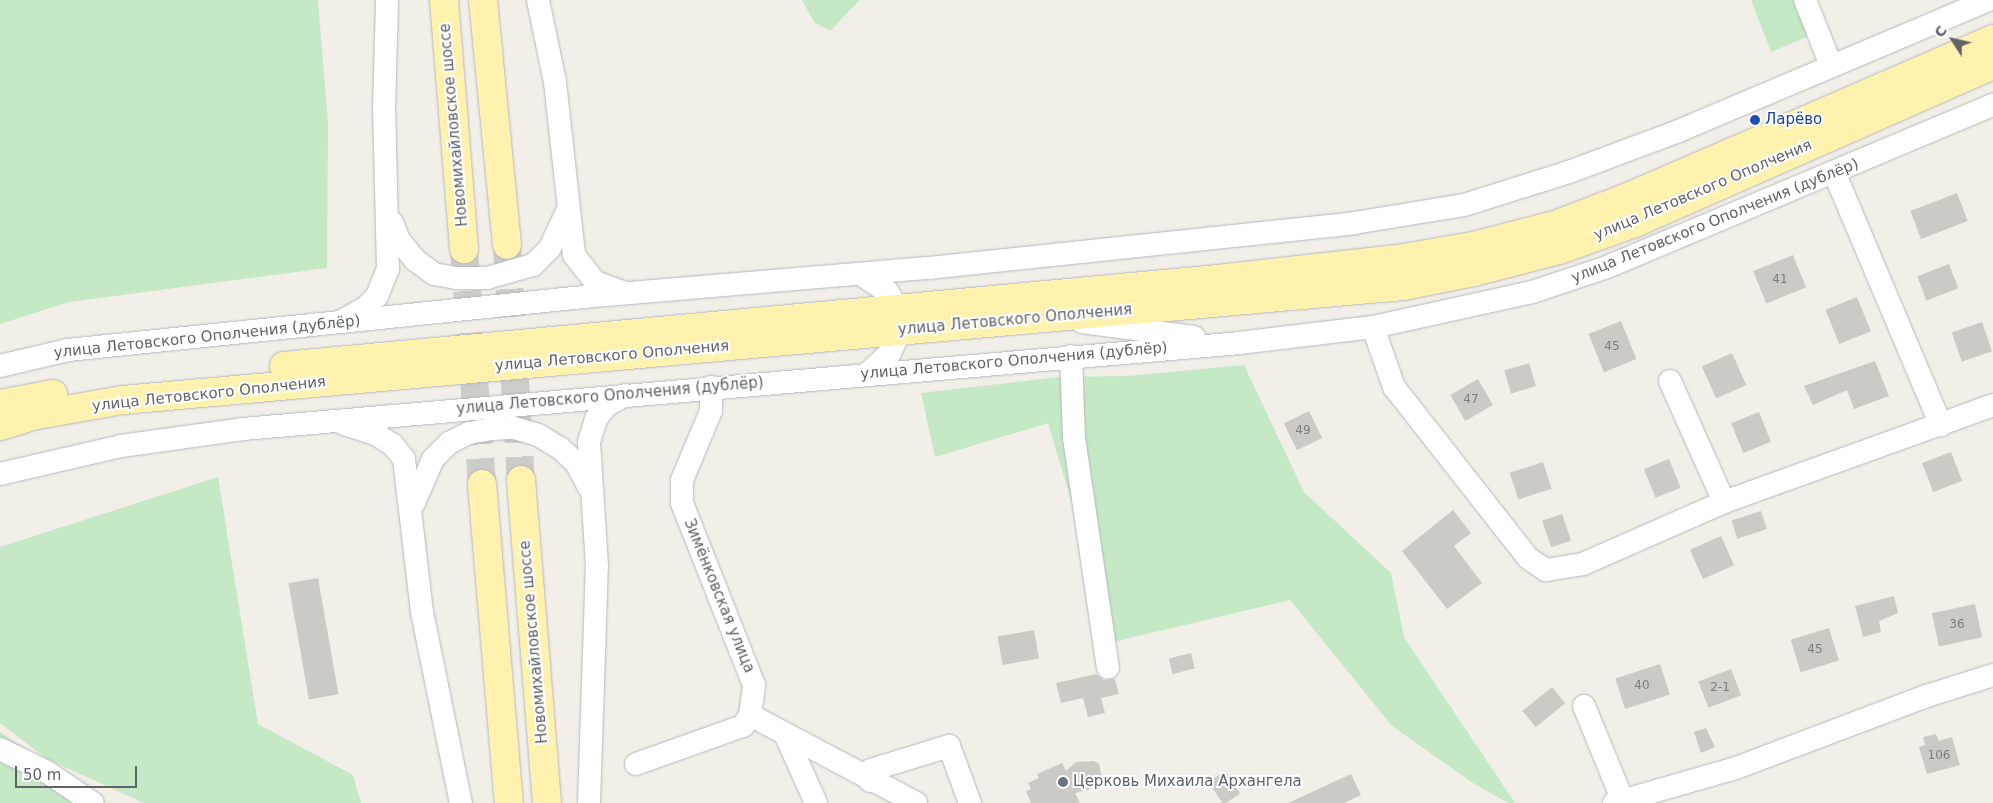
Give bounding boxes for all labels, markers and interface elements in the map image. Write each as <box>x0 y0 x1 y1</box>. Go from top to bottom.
north arrow <box>1928 15 1978 65</box>
street label: Новомихайловское шоссе <box>436 23 472 227</box>
text: С <box>1931 23 1950 40</box>
place label: Ларёво <box>1765 111 1822 129</box>
marker: Ларёво <box>1749 114 1761 126</box>
street label: улица Летовского Ополчения <box>1591 136 1815 244</box>
street label: улица Летовского Ополчения (дублёр) <box>1569 155 1861 287</box>
house number: 41 <box>1772 273 1788 287</box>
street label: улица Летовского Ополчения <box>897 301 1133 339</box>
street label: улица Летовского Ополчения (дублёр) <box>53 312 361 362</box>
street label: улица Летовского Ополчения <box>494 337 730 375</box>
street label: улица Летовского Ополчения (дублёр) <box>860 339 1168 383</box>
house number: 45 <box>1604 340 1620 354</box>
street label: улица Летовского Ополчения <box>91 373 327 415</box>
street label: улица Летовского Ополчения (дублёр) <box>456 374 764 418</box>
house number: 47 <box>1463 393 1479 407</box>
house number: 49 <box>1295 424 1311 438</box>
street label: Зимёнковская улица <box>680 516 758 676</box>
street label: Новомихайловское шоссе <box>516 540 552 744</box>
house number: 36 <box>1949 618 1965 632</box>
house number: 45 <box>1807 643 1823 657</box>
house number: 40 <box>1634 679 1650 693</box>
house number: 2-1 <box>1710 681 1730 695</box>
house number: 106 <box>1928 749 1950 763</box>
scale bar <box>18 756 140 788</box>
text: 50 m <box>23 766 61 784</box>
place label: Церковь Михаила Архангела <box>1073 773 1302 791</box>
marker: Церковь Михаила Архангела <box>1057 776 1069 788</box>

